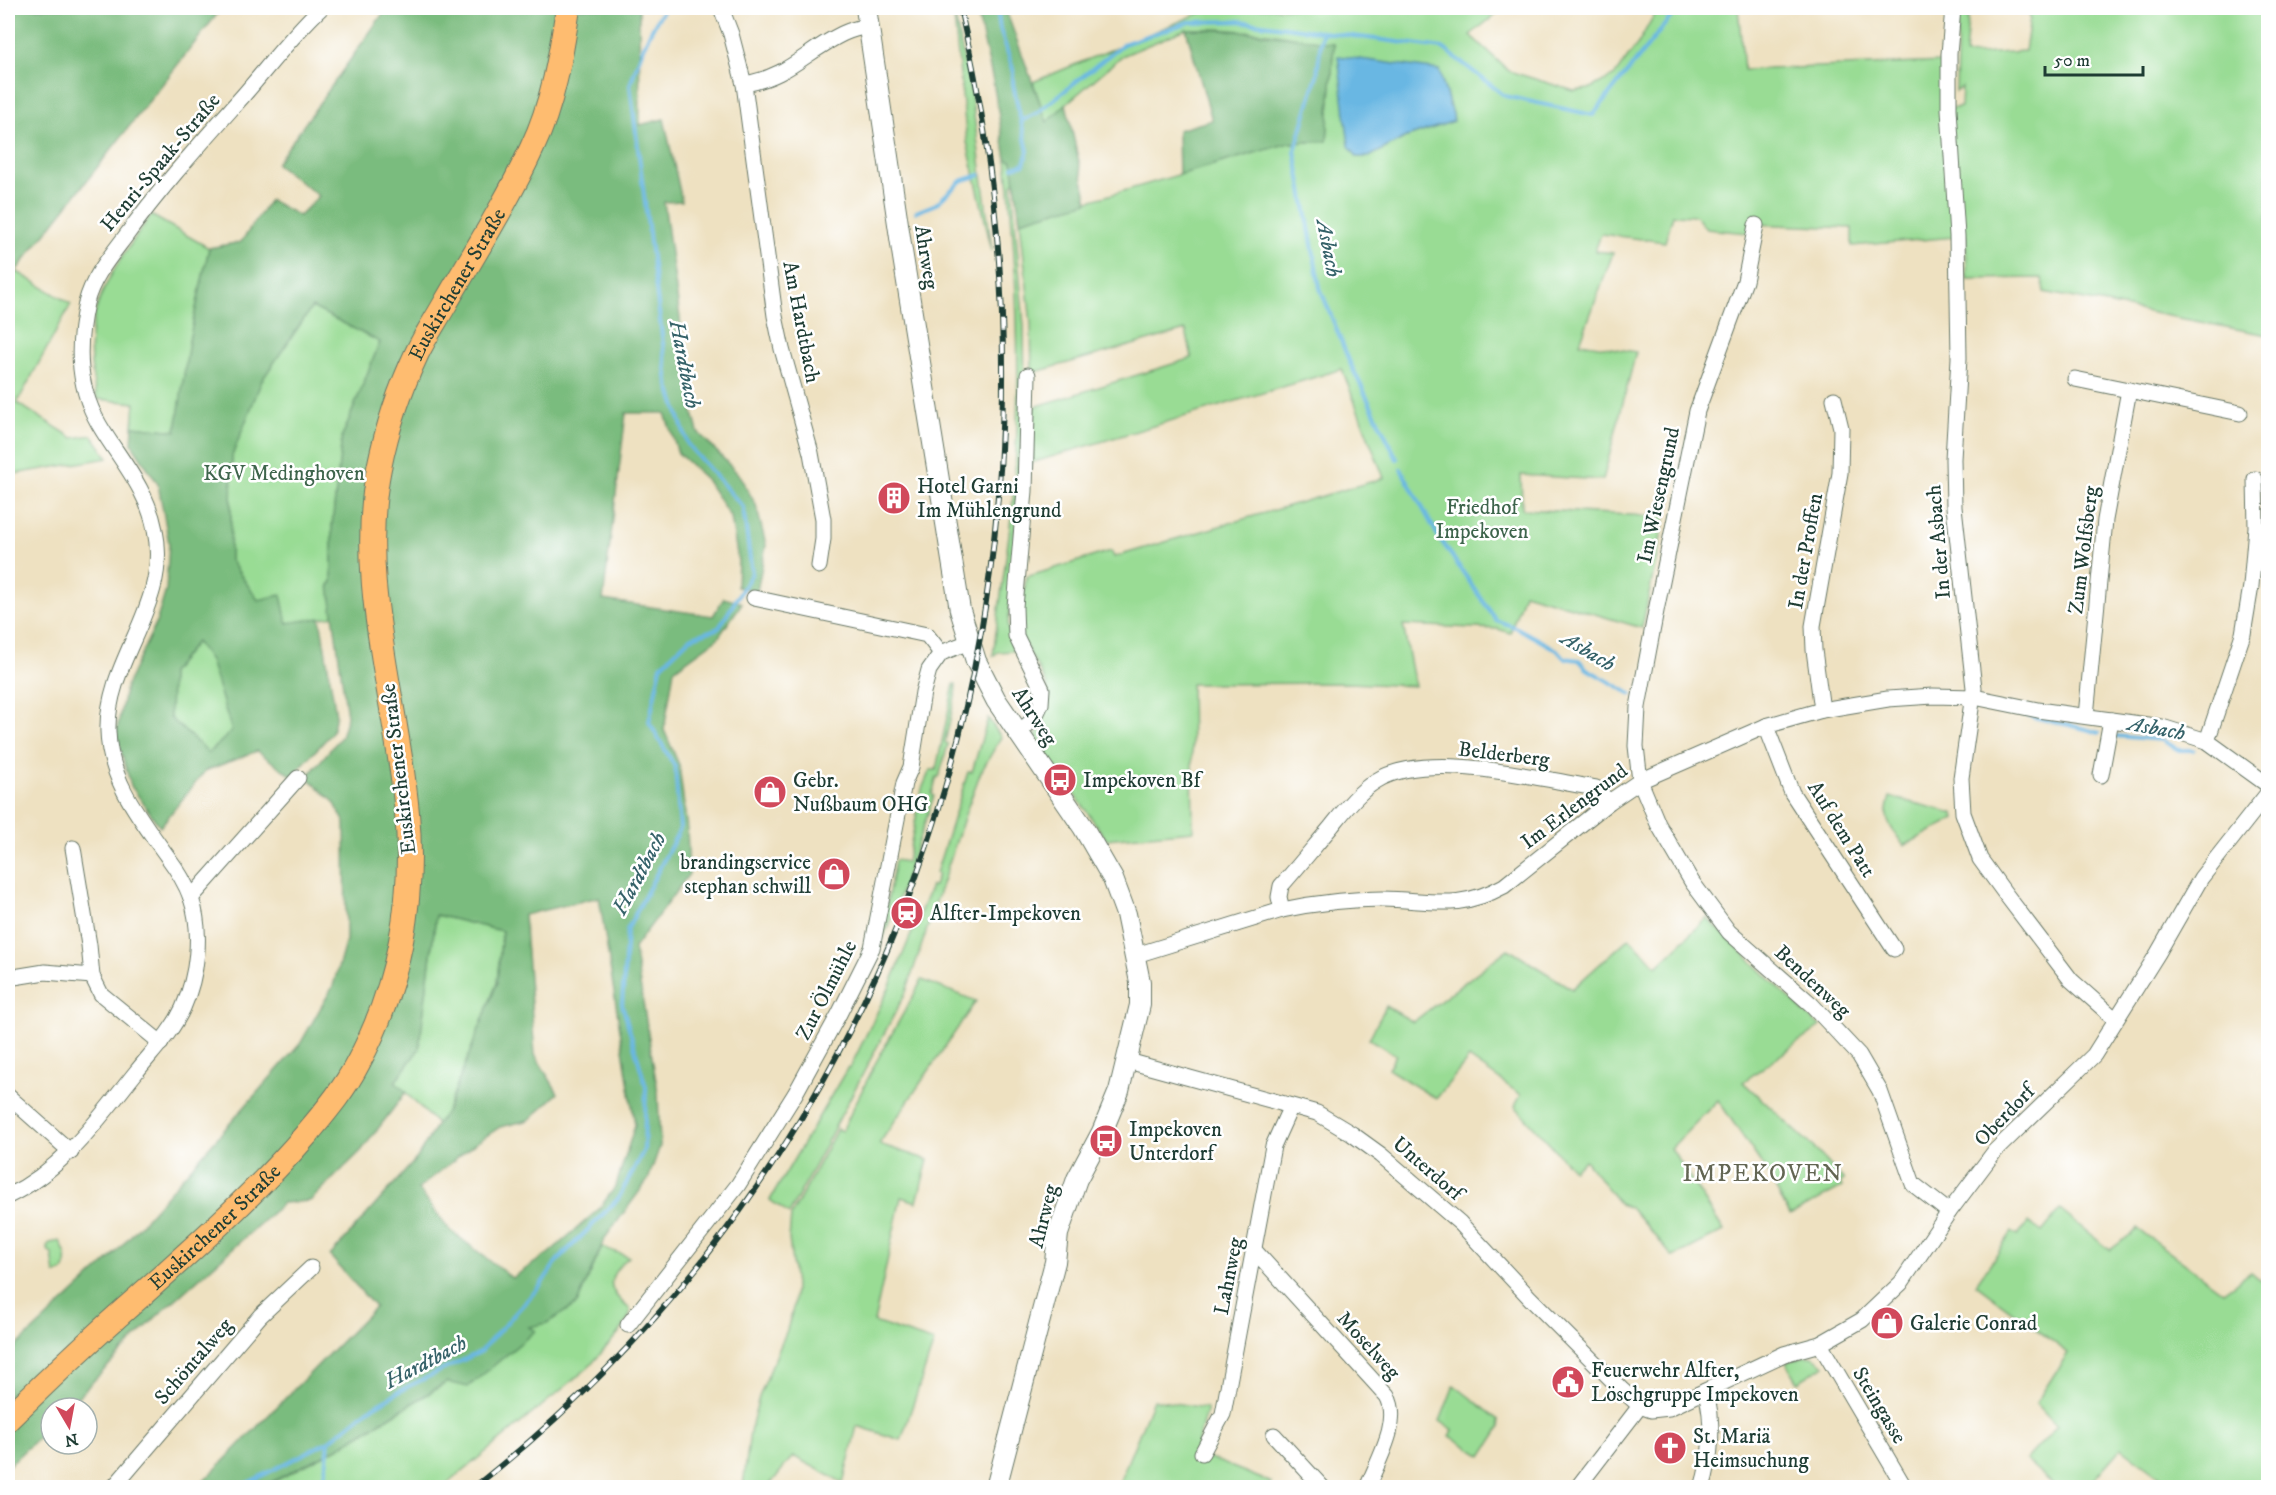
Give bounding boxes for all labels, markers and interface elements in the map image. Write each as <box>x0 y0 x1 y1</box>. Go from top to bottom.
scale bar <box>2045 39 2142 77</box>
text: 50 m <box>2054 50 2090 72</box>
street label: Henri-Spaak-Straße <box>95 88 226 237</box>
street label: Euskirchener Straße <box>403 204 512 365</box>
water label: Asbach <box>1309 214 1347 279</box>
street label: Ahrweg <box>908 223 944 292</box>
street label: Am Hardtbach <box>776 259 826 386</box>
water label: Hardtbach <box>663 317 706 411</box>
street label: Im Wiesengrund <box>1632 424 1686 566</box>
park label: KGV Medinghoven <box>203 461 365 487</box>
place label: Hotel Garni Im Mühlengrund <box>917 474 1062 524</box>
building icon: Hotel Garni Im Mühlengrund <box>876 480 912 516</box>
street label: In der Asbach <box>1921 484 1957 600</box>
street label: Zum Wolfsberg <box>2063 484 2105 616</box>
street label: In der Proffen <box>1783 491 1829 611</box>
park label: Friedhof Impekoven <box>1436 495 1529 545</box>
water label: Asbach <box>1554 623 1620 678</box>
street label: Euskirchener Straße <box>376 682 422 856</box>
street label: Ahrweg <box>1006 682 1063 751</box>
water label: Asbach <box>2123 710 2188 747</box>
street label: Belderberg <box>1457 736 1552 774</box>
street label: Im Erlengrund <box>1516 758 1634 855</box>
bus stop icon: Impekoven Bf <box>1042 762 1078 798</box>
place label: Gebr. Nußbaum OHG <box>793 768 929 818</box>
place label: Impekoven Bf <box>1083 768 1204 794</box>
shop icon: Gebr. Nußbaum OHG <box>752 774 788 810</box>
street label: Auf dem Patt <box>1801 777 1881 883</box>
water label: Hardtbach <box>606 828 672 921</box>
place label: brandingservice stephan schwill <box>680 850 812 900</box>
shop icon: brandingservice stephan schwill <box>816 856 852 892</box>
station icon: Alfter-Impekoven <box>889 895 925 931</box>
place label: Alfter-Impekoven <box>930 901 1081 927</box>
street label: Zur Ölmühle <box>790 935 863 1045</box>
street label: Bendenweg <box>1769 940 1857 1024</box>
street label: Oberdorf <box>1969 1077 2043 1152</box>
place label: Impekoven Unterdorf <box>1129 1117 1222 1167</box>
bus stop icon: Impekoven Unterdorf <box>1088 1123 1124 1159</box>
street label: Unterdorf <box>1387 1131 1470 1209</box>
street label: Euskirchener Straße <box>144 1159 287 1296</box>
district label: IMPEKOVEN <box>1682 1159 1844 1189</box>
street label: Ahrweg <box>1024 1181 1065 1251</box>
street label: Lahnweg <box>1209 1235 1249 1317</box>
shop icon: Galerie Conrad <box>1869 1305 1905 1341</box>
street label: Moselweg <box>1331 1306 1406 1386</box>
place label: Galerie Conrad <box>1910 1311 2038 1337</box>
street label: Schöntalweg <box>149 1312 239 1410</box>
water label: Hardtbach <box>379 1329 472 1396</box>
place label: Feuerwehr Alfter, Löschgruppe Impekoven <box>1591 1358 1799 1408</box>
street label: Steingasse <box>1846 1363 1912 1449</box>
public building icon: Feuerwehr Alfter, Löschgruppe Impekoven <box>1550 1364 1586 1400</box>
north arrow <box>39 1396 99 1456</box>
place label: St. Mariä Heimsuchung <box>1693 1424 1809 1474</box>
text: N <box>63 1429 80 1451</box>
church icon: St. Mariä Heimsuchung <box>1652 1430 1688 1466</box>

